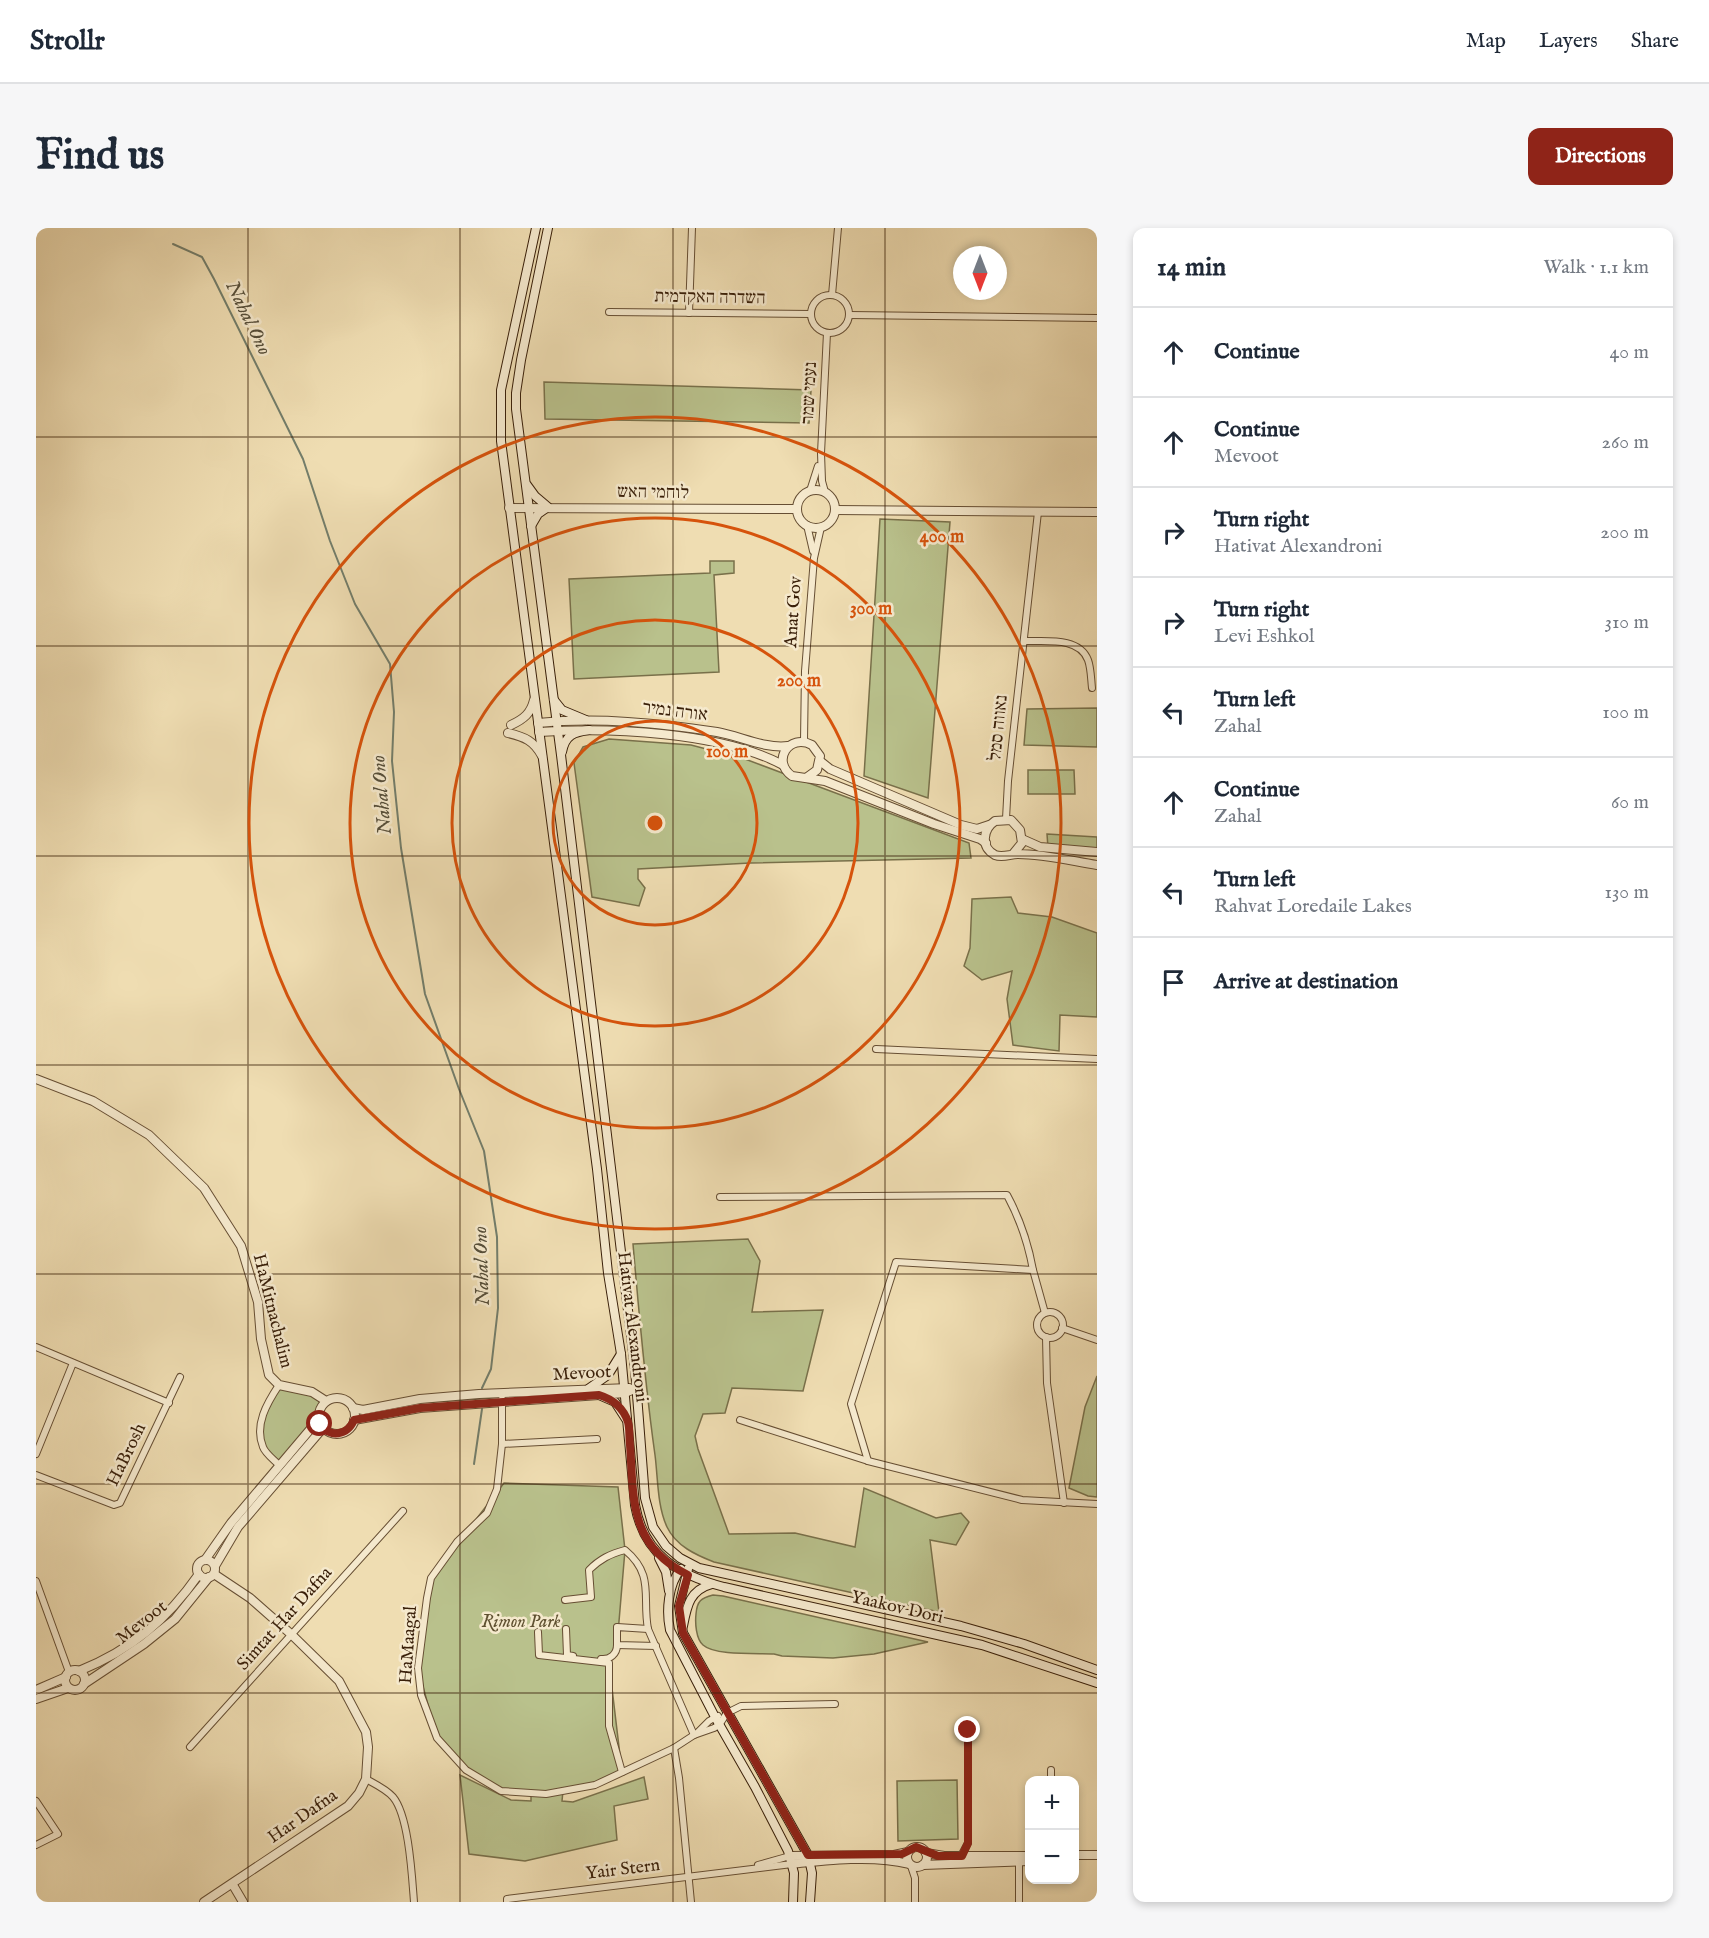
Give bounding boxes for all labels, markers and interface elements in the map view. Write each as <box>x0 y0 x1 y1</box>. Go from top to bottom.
text: Strollr <box>30 24 105 59</box>
text: Map <box>1466 28 1506 55</box>
text: Layers <box>1539 28 1598 55</box>
text: Share <box>1631 28 1679 55</box>
button: Directions <box>1528 128 1673 185</box>
text: Find us <box>36 130 164 183</box>
north arrow <box>953 246 1007 300</box>
text: 14 min <box>1157 251 1226 284</box>
text: Walk · 1.1 km <box>1544 255 1649 280</box>
water label: Nahal Ono <box>219 277 277 359</box>
street label: השדרה האקדמית <box>654 286 766 310</box>
icon: ahead <box>1157 336 1190 369</box>
text: Continue <box>1214 338 1300 366</box>
text: 40 m <box>1610 340 1649 365</box>
street label: נעמי שמר <box>797 361 823 425</box>
text: Continue <box>1214 416 1300 444</box>
icon: ahead <box>1157 426 1190 459</box>
text: 260 m <box>1602 430 1649 455</box>
text: Mevoot <box>1214 444 1279 469</box>
street label: לוחמי האש <box>617 481 689 505</box>
text: Turn right <box>1214 506 1309 534</box>
icon: right <box>1157 516 1190 549</box>
text: 200 m <box>1600 520 1649 545</box>
text: 400 m <box>920 526 964 549</box>
text: Hativat Alexandroni <box>1214 534 1382 559</box>
street label: Anat Gov <box>780 575 808 649</box>
text: Turn right <box>1214 596 1309 624</box>
text: 300 m <box>850 598 892 621</box>
icon: right <box>1157 606 1190 639</box>
text: 310 m <box>1605 610 1649 635</box>
text: Levi Eshkol <box>1214 624 1314 649</box>
text: 200 m <box>777 670 821 693</box>
text: Turn left <box>1214 686 1296 714</box>
street label: נאווה סמל <box>984 694 1014 762</box>
icon: left <box>1157 696 1190 729</box>
street label: אורה נמיר <box>641 697 709 727</box>
text: 100 m <box>1602 700 1649 725</box>
text: Zahal <box>1214 714 1261 739</box>
text: 100 m <box>706 741 748 764</box>
water label: Nahal Ono <box>366 754 398 836</box>
text: Continue <box>1214 776 1300 804</box>
icon: ahead <box>1157 786 1190 819</box>
text: 60 m <box>1611 790 1649 815</box>
text: Zahal <box>1214 804 1261 829</box>
centre of rings <box>645 813 665 833</box>
text: Turn left <box>1214 866 1296 894</box>
icon: left <box>1157 876 1190 909</box>
text: 130 m <box>1604 880 1649 905</box>
text: Rahvat Loredaile Lakes <box>1214 894 1412 919</box>
icon: arrive <box>1157 966 1190 999</box>
text: Arrive at destination <box>1214 968 1398 996</box>
water label: Nahal Ono <box>468 1226 496 1306</box>
street label: Hativat Alexandroni <box>611 1250 653 1404</box>
street label: HaMitnachalim <box>247 1251 297 1371</box>
street label: Mevoot <box>552 1361 612 1387</box>
route start <box>306 1410 332 1436</box>
street label: HaBrosh <box>102 1419 152 1490</box>
street label: Simtat Har Dafna <box>232 1562 338 1676</box>
street label: Yaakov Dori <box>849 1586 945 1630</box>
street label: Mevoot <box>112 1596 172 1650</box>
street label: HaMaagal <box>395 1605 423 1685</box>
park label: Rimon Park <box>481 1611 561 1634</box>
route end <box>954 1716 980 1742</box>
map controls <box>1025 1776 1079 1884</box>
button: + <box>1025 1776 1079 1830</box>
street label: Har Dafna <box>264 1785 343 1849</box>
button: − <box>1025 1830 1079 1884</box>
street label: Yair Stern <box>585 1854 662 1886</box>

